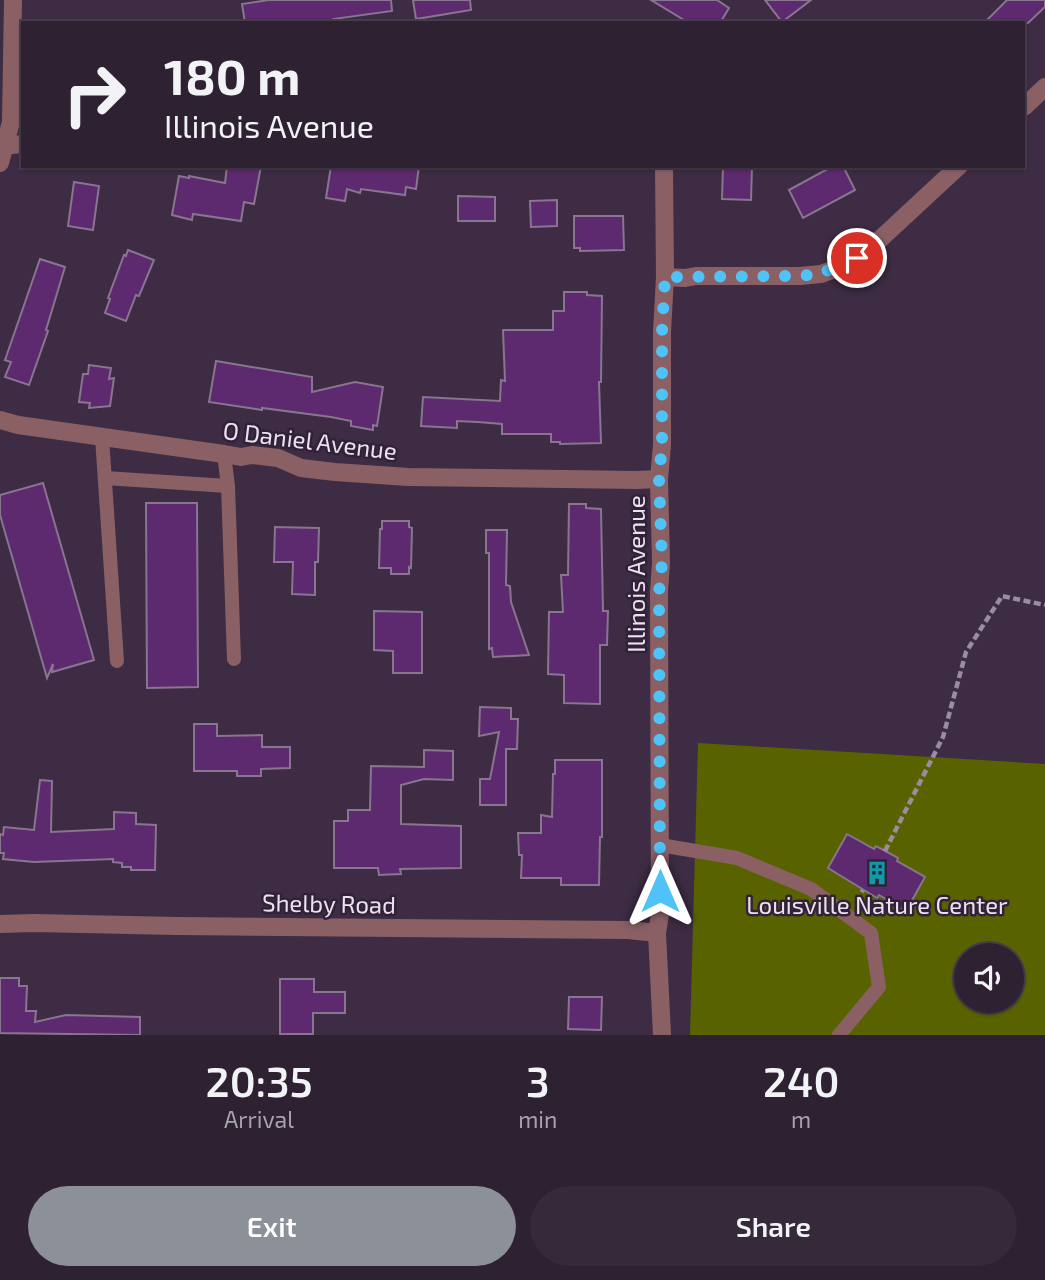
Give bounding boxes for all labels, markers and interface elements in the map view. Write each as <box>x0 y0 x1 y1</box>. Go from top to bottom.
text: 180 m <box>164 46 300 105</box>
icon: right <box>49 49 140 140</box>
text: Illinois Avenue <box>164 106 374 144</box>
pin <box>827 228 887 288</box>
icon: arrive <box>838 239 876 277</box>
street label: O Daniel Avenue <box>221 415 399 465</box>
street label: Illinois Avenue <box>621 495 650 653</box>
position arrow <box>623 854 697 928</box>
building icon: Louisville Nature Center <box>863 859 891 887</box>
street label: Shelby Road <box>262 887 396 919</box>
place label: Louisville Nature Center <box>746 890 1008 919</box>
map controls <box>954 943 1024 1013</box>
button: sound <box>954 943 1024 1013</box>
text: 20:35 <box>206 1055 313 1105</box>
text: 3 <box>526 1055 550 1105</box>
text: 240 <box>763 1055 839 1105</box>
text: Arrival <box>224 1105 294 1133</box>
text: min <box>518 1105 557 1133</box>
text: m <box>791 1105 811 1133</box>
button: Exit <box>28 1186 516 1266</box>
button: Share <box>530 1186 1017 1266</box>

